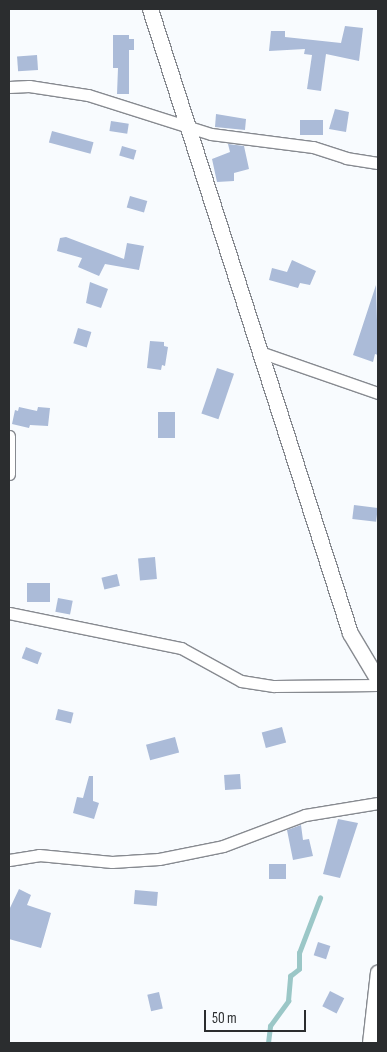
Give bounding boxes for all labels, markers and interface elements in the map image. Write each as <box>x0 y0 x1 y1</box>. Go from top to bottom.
scale bar <box>207 1000 310 1032</box>
text: 50 m <box>212 1009 237 1028</box>

